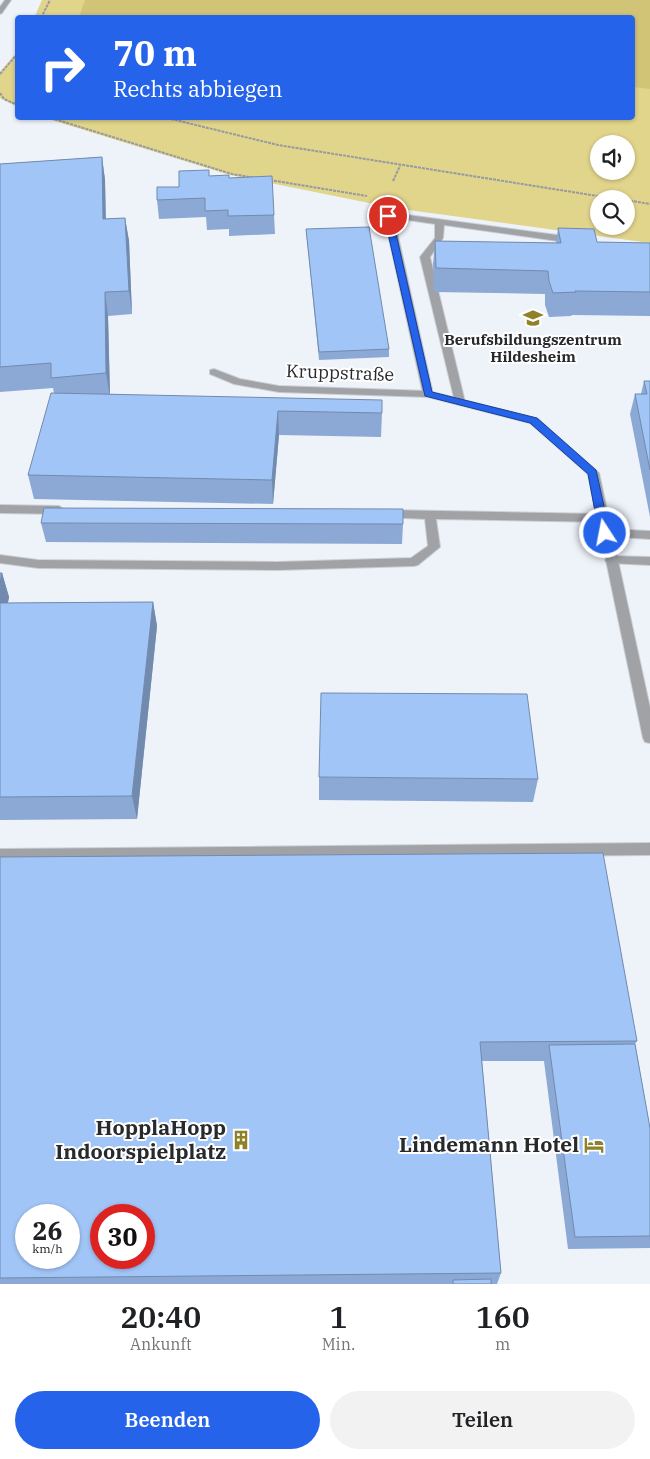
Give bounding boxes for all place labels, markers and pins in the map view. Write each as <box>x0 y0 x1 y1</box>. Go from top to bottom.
pin <box>367 195 409 237</box>
school or university icon: Berufsbildungszentrum Hildesheim <box>522 307 544 329</box>
place label: Berufsbildungszentrum Hildesheim <box>444 330 622 366</box>
place label: HopplaHopp Indoorspielplatz <box>55 1113 226 1165</box>
building icon: HopplaHopp Indoorspielplatz <box>230 1129 252 1151</box>
place label: Lindemann Hotel <box>399 1130 579 1158</box>
hotel icon: Lindemann Hotel <box>583 1134 605 1156</box>

